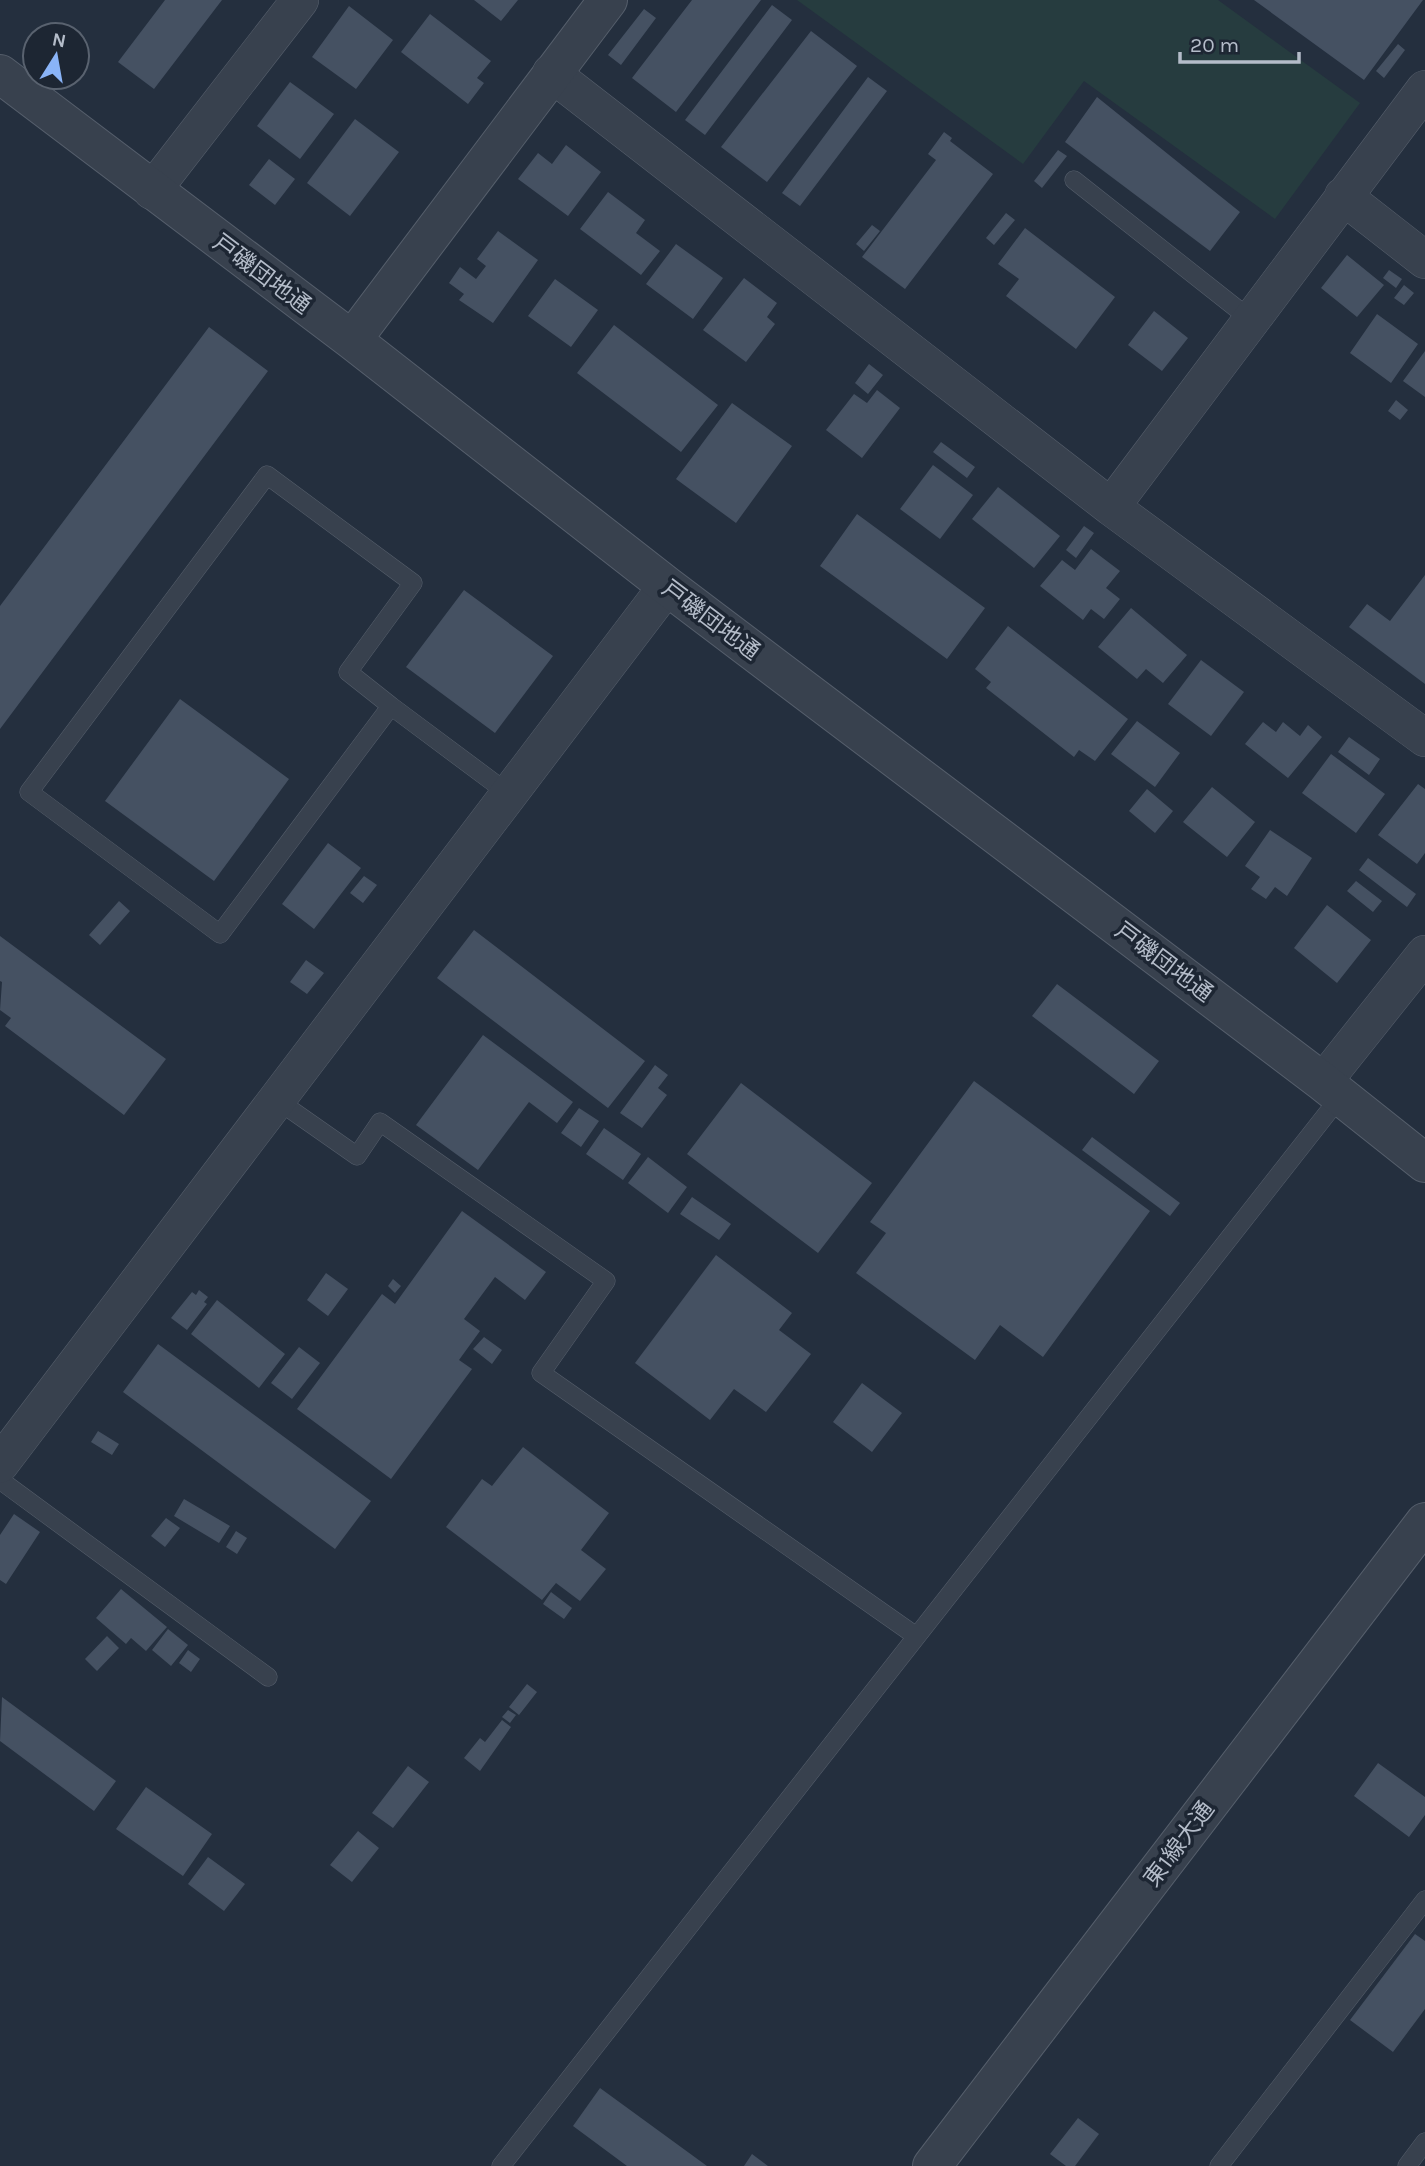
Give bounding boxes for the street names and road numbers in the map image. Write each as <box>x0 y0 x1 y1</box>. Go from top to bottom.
street label: 戸磯団地通 <box>208 229 316 319</box>
street label: 戸磯団地通 <box>657 575 765 665</box>
street label: 戸磯団地通 <box>1110 917 1218 1007</box>
street label: 東1線大通 <box>1138 1796 1220 1892</box>

